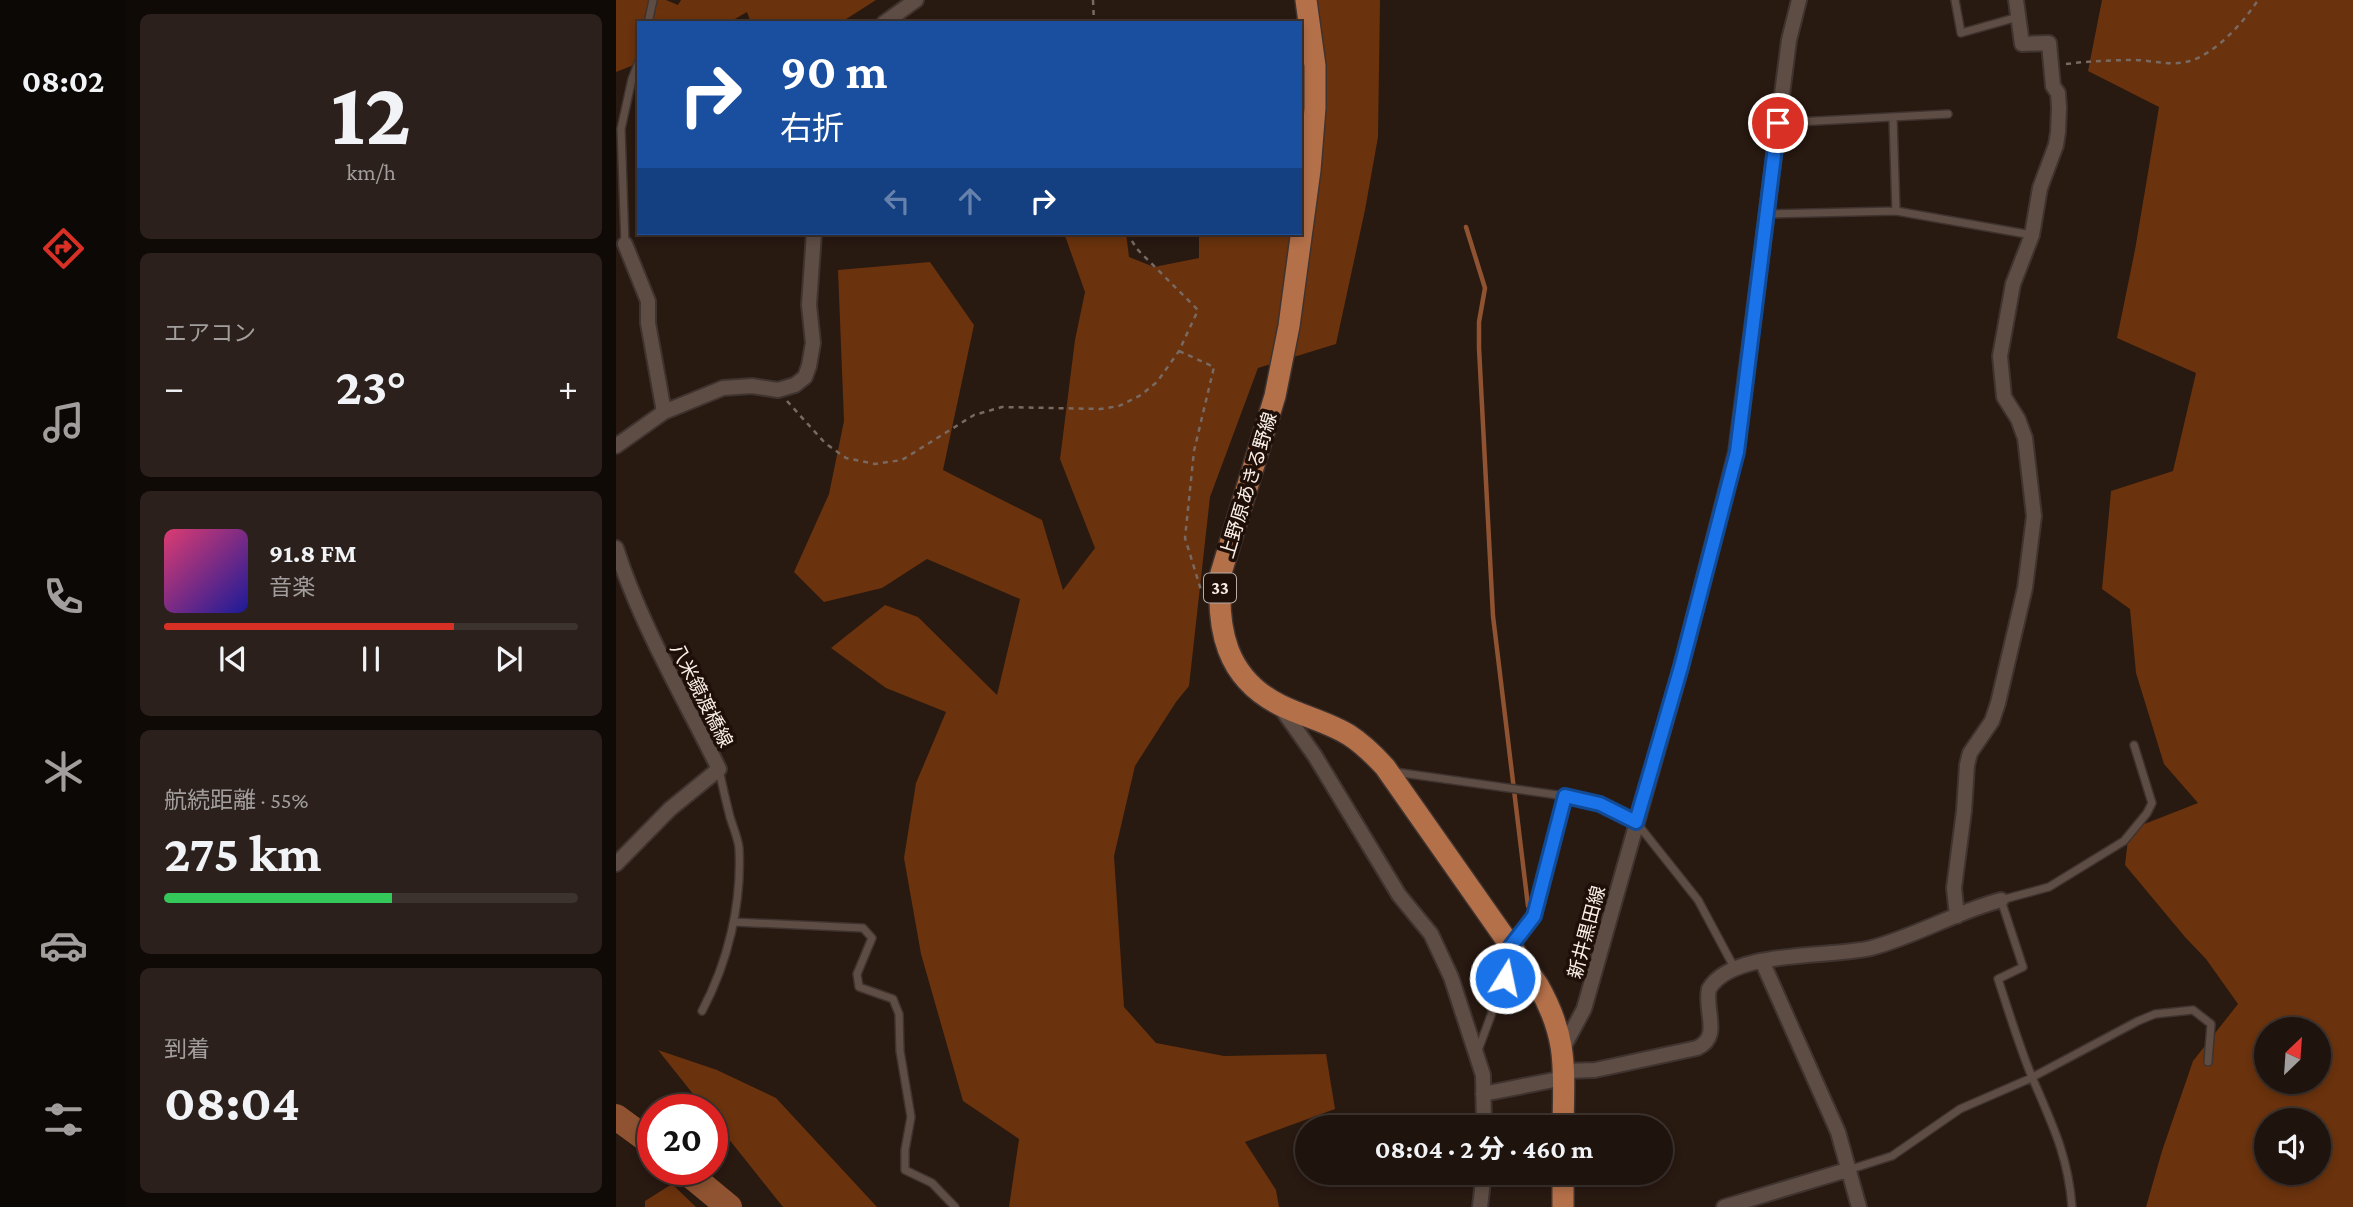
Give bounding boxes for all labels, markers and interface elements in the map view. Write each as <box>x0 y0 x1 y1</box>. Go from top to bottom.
text: 90 m <box>780 44 887 99</box>
icon: right <box>665 49 756 140</box>
text: 12 <box>331 62 411 164</box>
text: 08:02 <box>22 63 104 99</box>
pin <box>1748 93 1808 153</box>
icon: arrive <box>1759 104 1797 142</box>
text: 右折 <box>780 110 844 146</box>
text: km/h <box>346 159 396 185</box>
icon: left <box>878 182 916 220</box>
icon: ahead <box>951 182 989 220</box>
icon: right <box>1024 182 1062 220</box>
icon: directions <box>39 224 88 273</box>
text: エアコン <box>164 320 256 346</box>
text: 23° <box>335 357 407 415</box>
text: − <box>164 366 184 408</box>
text: + <box>558 366 578 408</box>
icon: music <box>39 398 88 447</box>
street label: 上野原あきる野線 <box>1216 410 1281 561</box>
text: 91.8 FM <box>269 539 357 568</box>
icon: phone <box>39 572 88 621</box>
text: 音楽 <box>269 574 315 600</box>
road number: 33 <box>1204 574 1236 602</box>
icon: previous <box>214 640 252 678</box>
icon: pause <box>352 640 390 678</box>
icon: next <box>490 640 528 678</box>
street label: 八米鏡渡橋線 <box>666 640 737 751</box>
icon: climate <box>39 747 88 796</box>
text: 航続距離 · 55% <box>164 787 308 813</box>
text: 275 km <box>164 824 321 882</box>
street label: 新井黒田線 <box>1564 884 1609 981</box>
icon: car <box>39 921 88 970</box>
position arrow <box>1468 941 1542 1015</box>
north arrow <box>2254 1017 2331 1094</box>
map controls <box>2254 1017 2331 1185</box>
text: 到着 <box>164 1036 210 1062</box>
text: 08:04 <box>164 1073 300 1131</box>
speed limit sign: 20 <box>637 1094 728 1185</box>
icon: filters <box>39 1095 88 1144</box>
button: sound <box>2254 1108 2331 1185</box>
text: 08:04 · 2 分 · 460 m <box>1375 1135 1593 1164</box>

